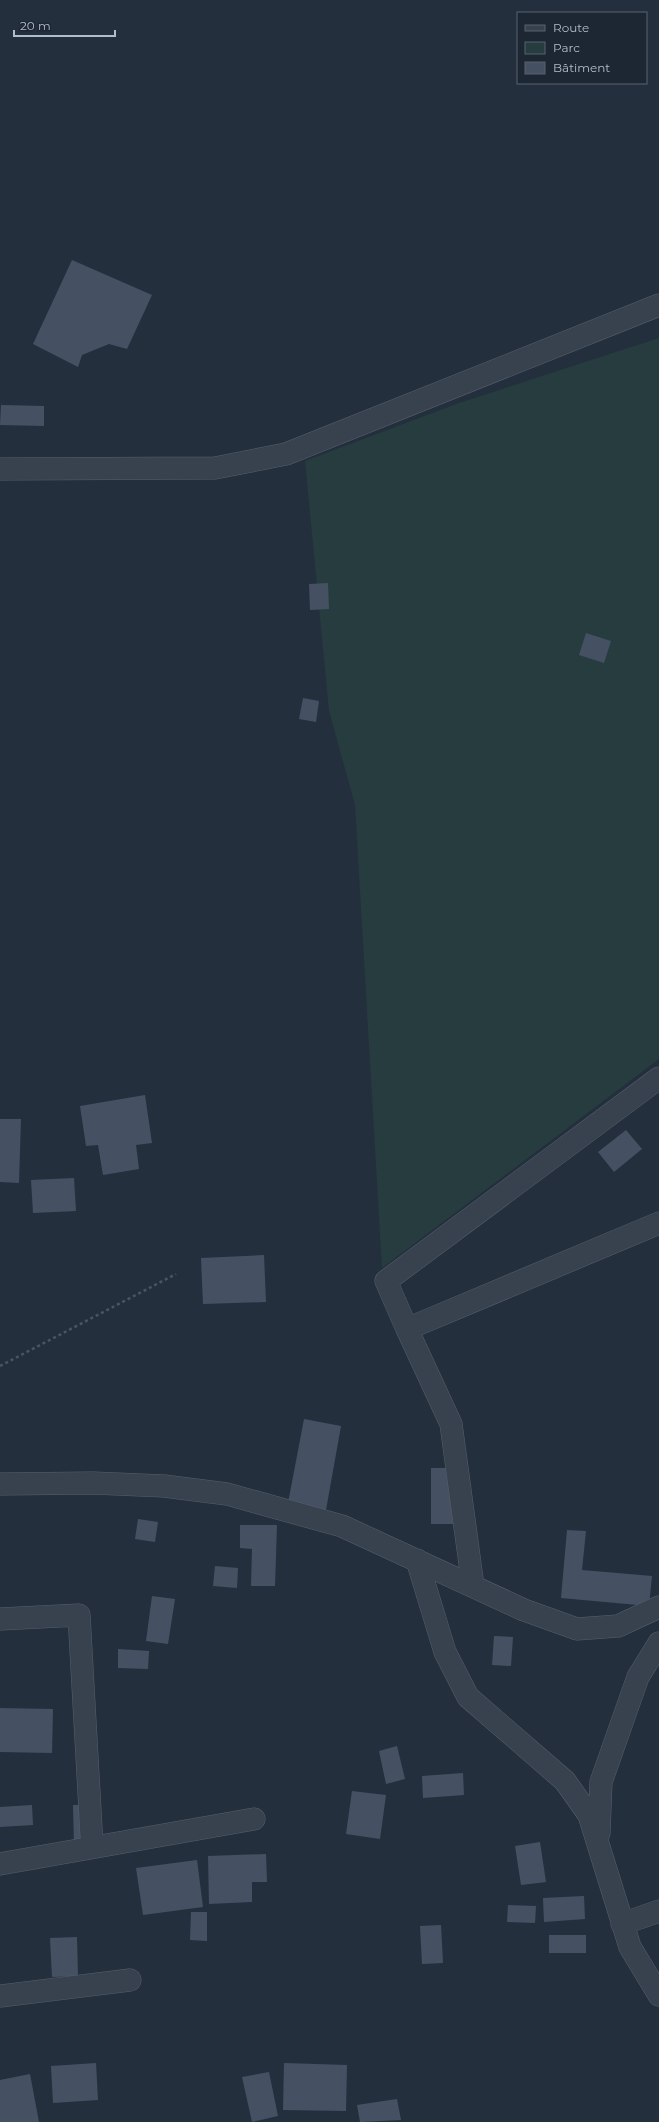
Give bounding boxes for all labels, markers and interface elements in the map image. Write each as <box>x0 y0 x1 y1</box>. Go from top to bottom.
scale bar <box>14 12 115 38</box>
legend <box>517 12 647 84</box>
text: 20 m <box>20 18 51 33</box>
text: Route <box>553 20 589 35</box>
text: Parc <box>553 40 580 55</box>
text: Bâtiment <box>553 60 610 75</box>

